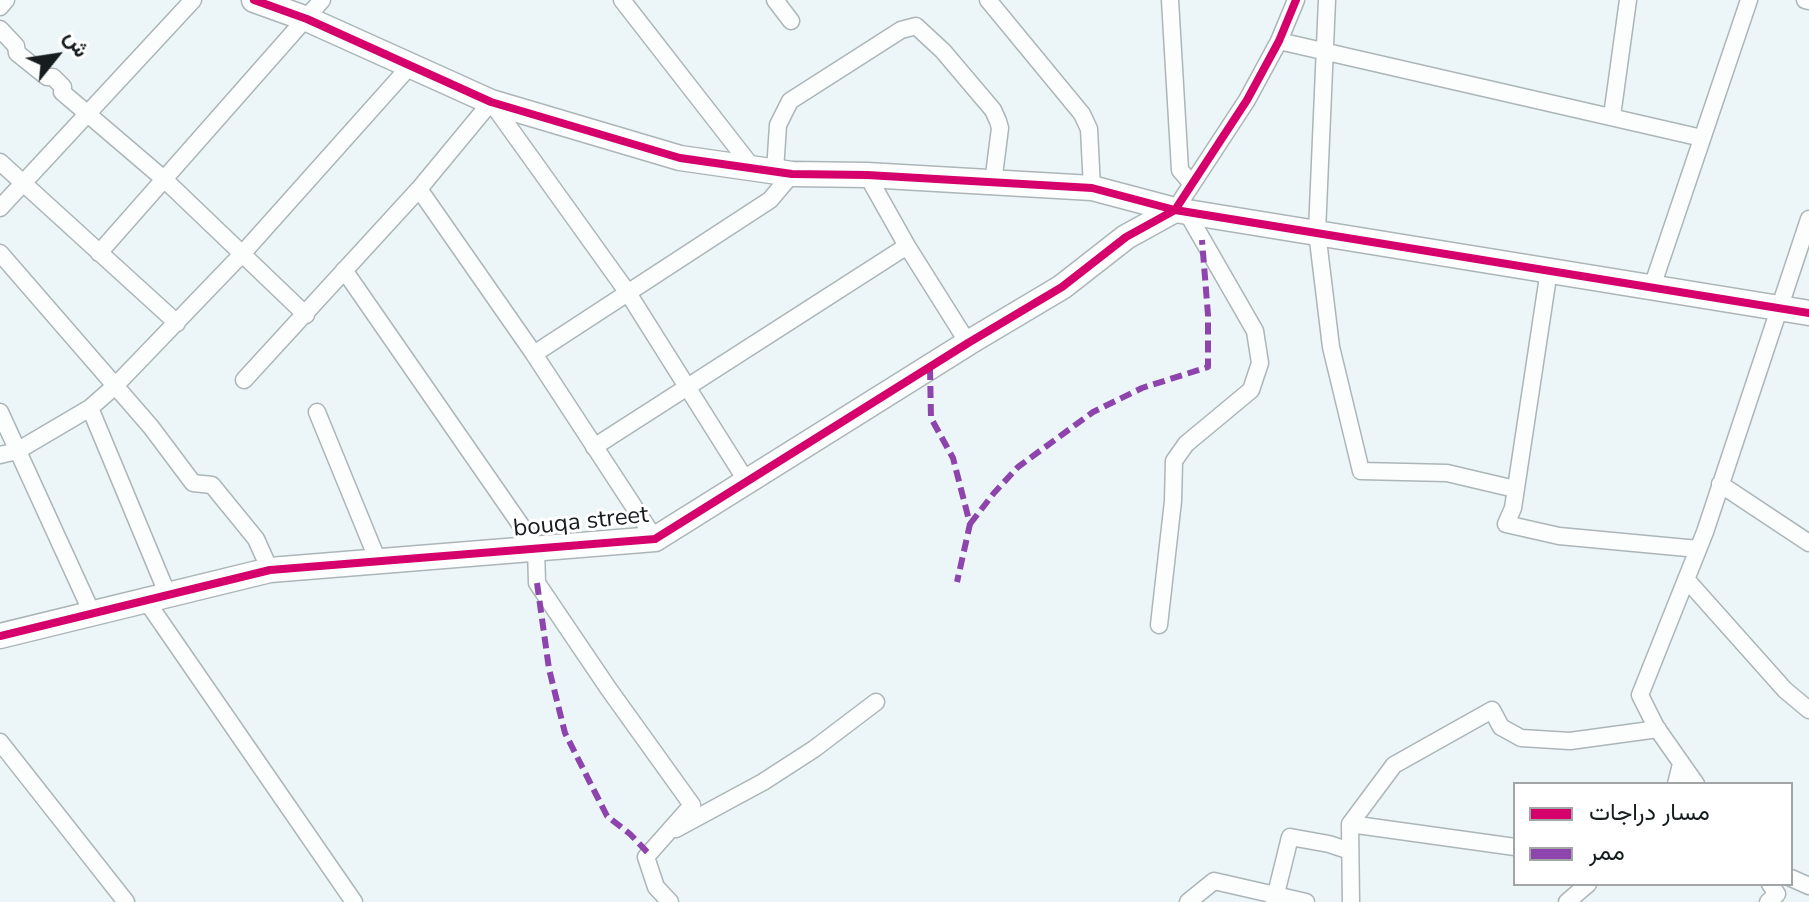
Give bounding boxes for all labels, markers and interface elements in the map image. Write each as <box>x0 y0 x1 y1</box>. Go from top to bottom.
north arrow <box>16 16 96 96</box>
text: ش <box>57 25 96 63</box>
street label: bouqa street <box>512 502 650 544</box>
legend <box>1513 782 1793 886</box>
text: مسار دراجات <box>1589 796 1710 828</box>
text: ممر <box>1589 836 1625 868</box>

